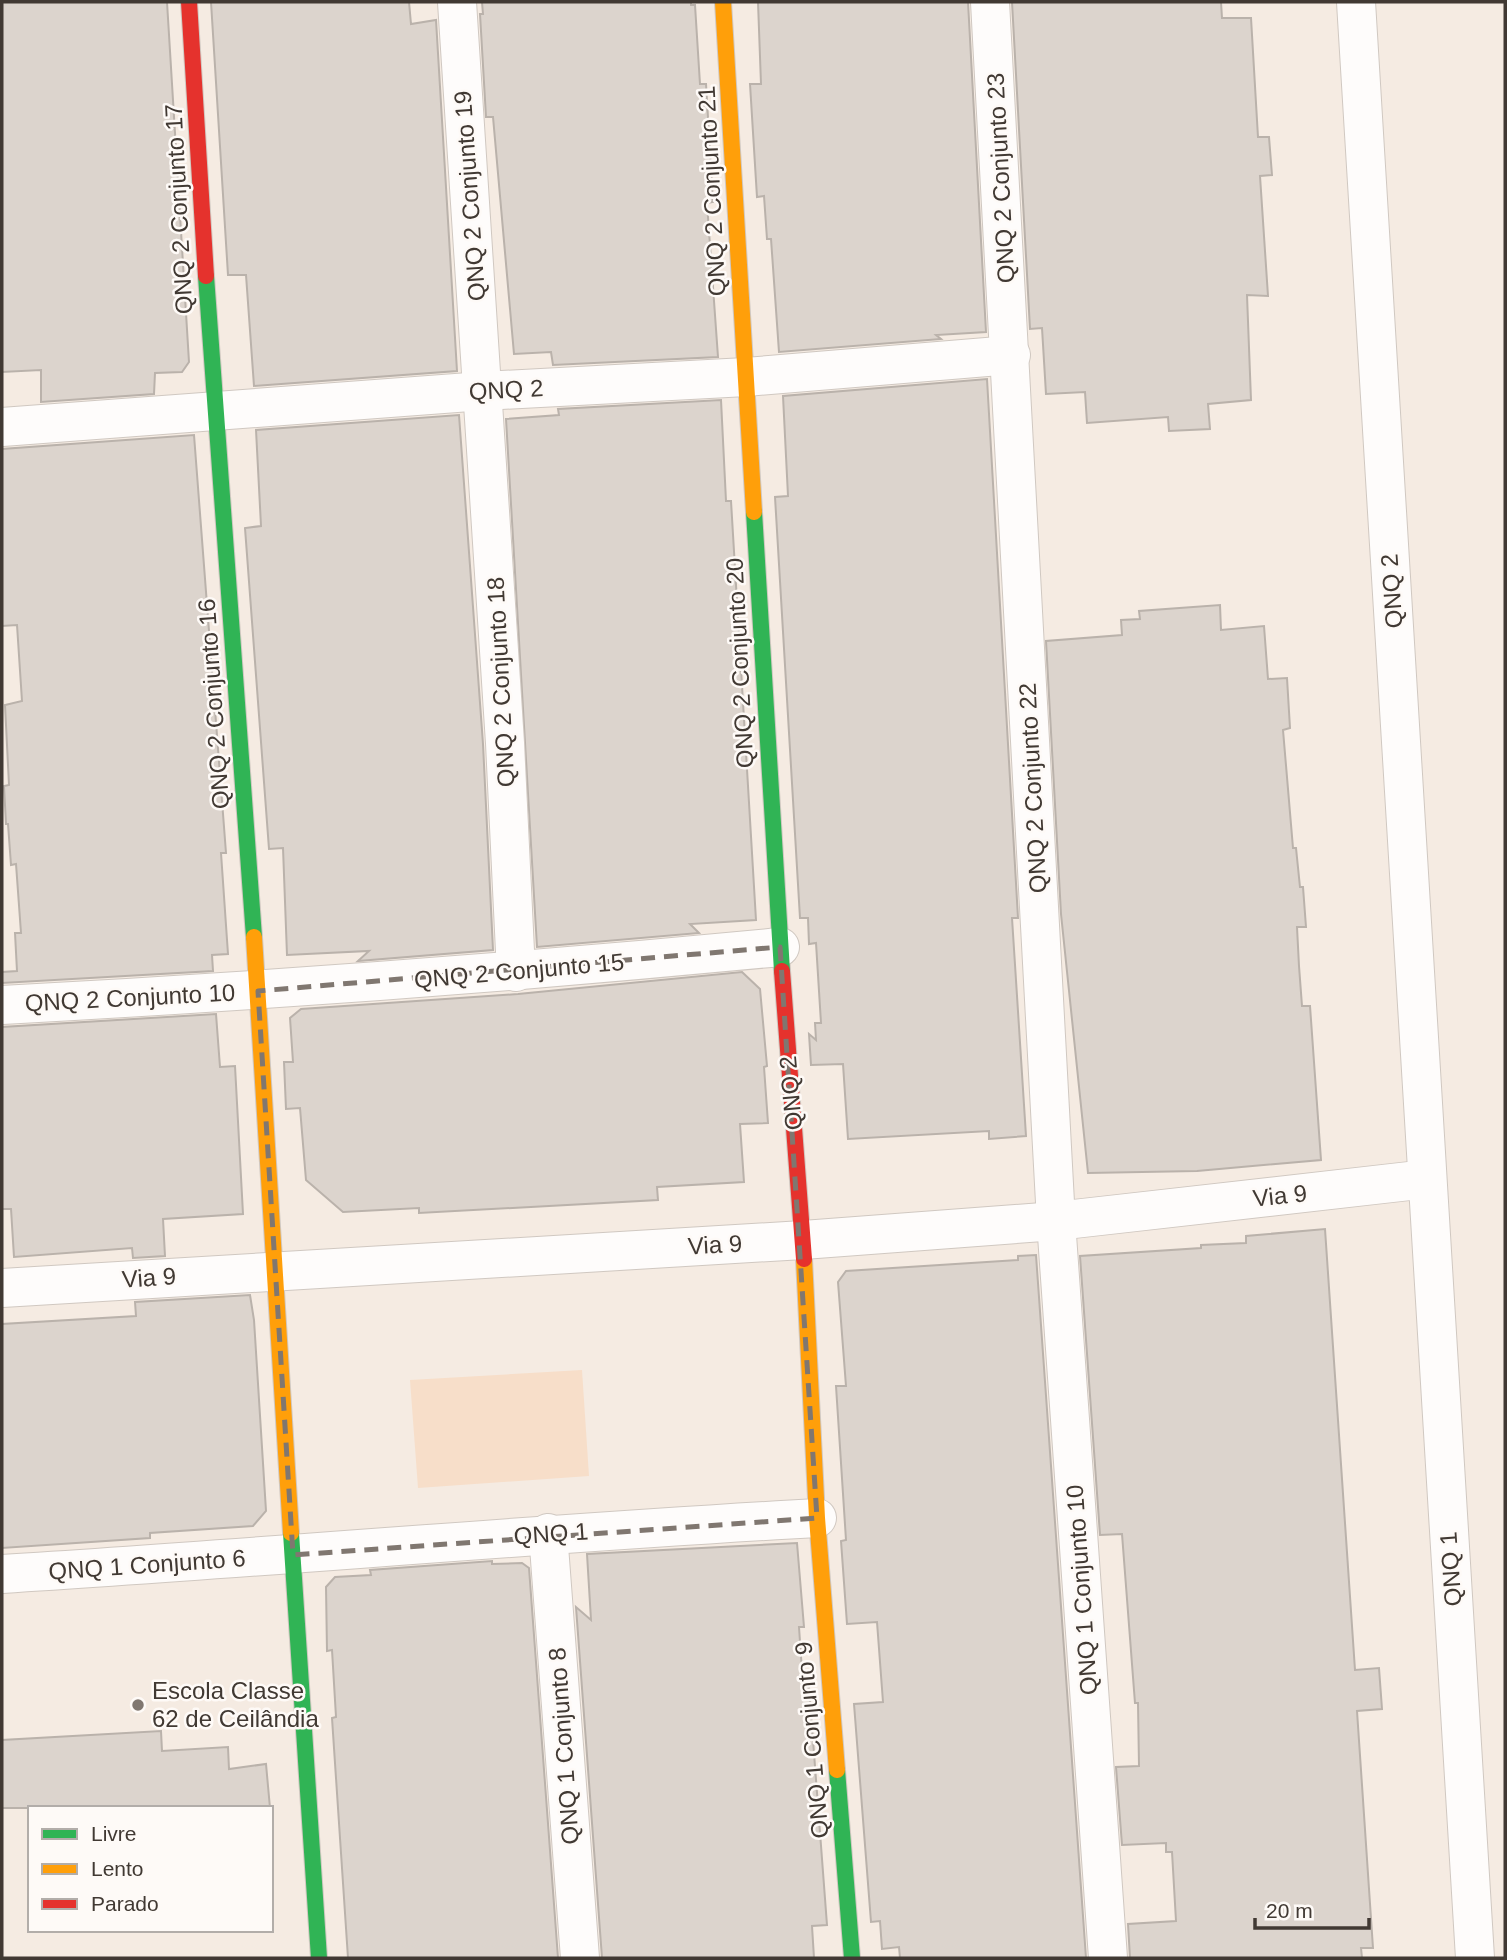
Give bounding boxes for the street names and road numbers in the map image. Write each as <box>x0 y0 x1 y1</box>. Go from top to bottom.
street label: QNQ 2 Conjunto 23 <box>982 72 1019 284</box>
street label: QNQ 2 Conjunto 21 <box>693 85 730 297</box>
street label: QNQ 2 Conjunto 19 <box>449 90 490 302</box>
street label: QNQ 2 Conjunto 17 <box>160 103 197 315</box>
street label: QNQ 2 <box>468 374 544 405</box>
street label: QNQ 2 <box>1375 553 1408 629</box>
street label: QNQ 2 Conjunto 20 <box>721 557 758 769</box>
street label: QNQ 2 Conjunto 18 <box>482 576 519 788</box>
street label: QNQ 2 Conjunto 16 <box>193 598 234 810</box>
street label: QNQ 2 Conjunto 22 <box>1014 682 1051 894</box>
street label: QNQ 2 Conjunto 15 <box>413 948 625 993</box>
street label: QNQ 2 Conjunto 10 <box>24 979 236 1016</box>
street label: QNQ 2 <box>774 1055 807 1131</box>
street label: Via 9 <box>1252 1179 1308 1212</box>
street label: Via 9 <box>687 1230 743 1259</box>
street label: Via 9 <box>121 1262 177 1293</box>
street label: QNQ 1 Conjunto 10 <box>1061 1484 1102 1696</box>
street label: QNQ 1 <box>513 1517 589 1550</box>
street label: QNQ 1 <box>1434 1531 1467 1607</box>
street label: QNQ 1 Conjunto 6 <box>48 1544 246 1585</box>
street label: QNQ 1 Conjunto 9 <box>789 1641 834 1840</box>
street label: QNQ 1 Conjunto 8 <box>543 1647 584 1845</box>

